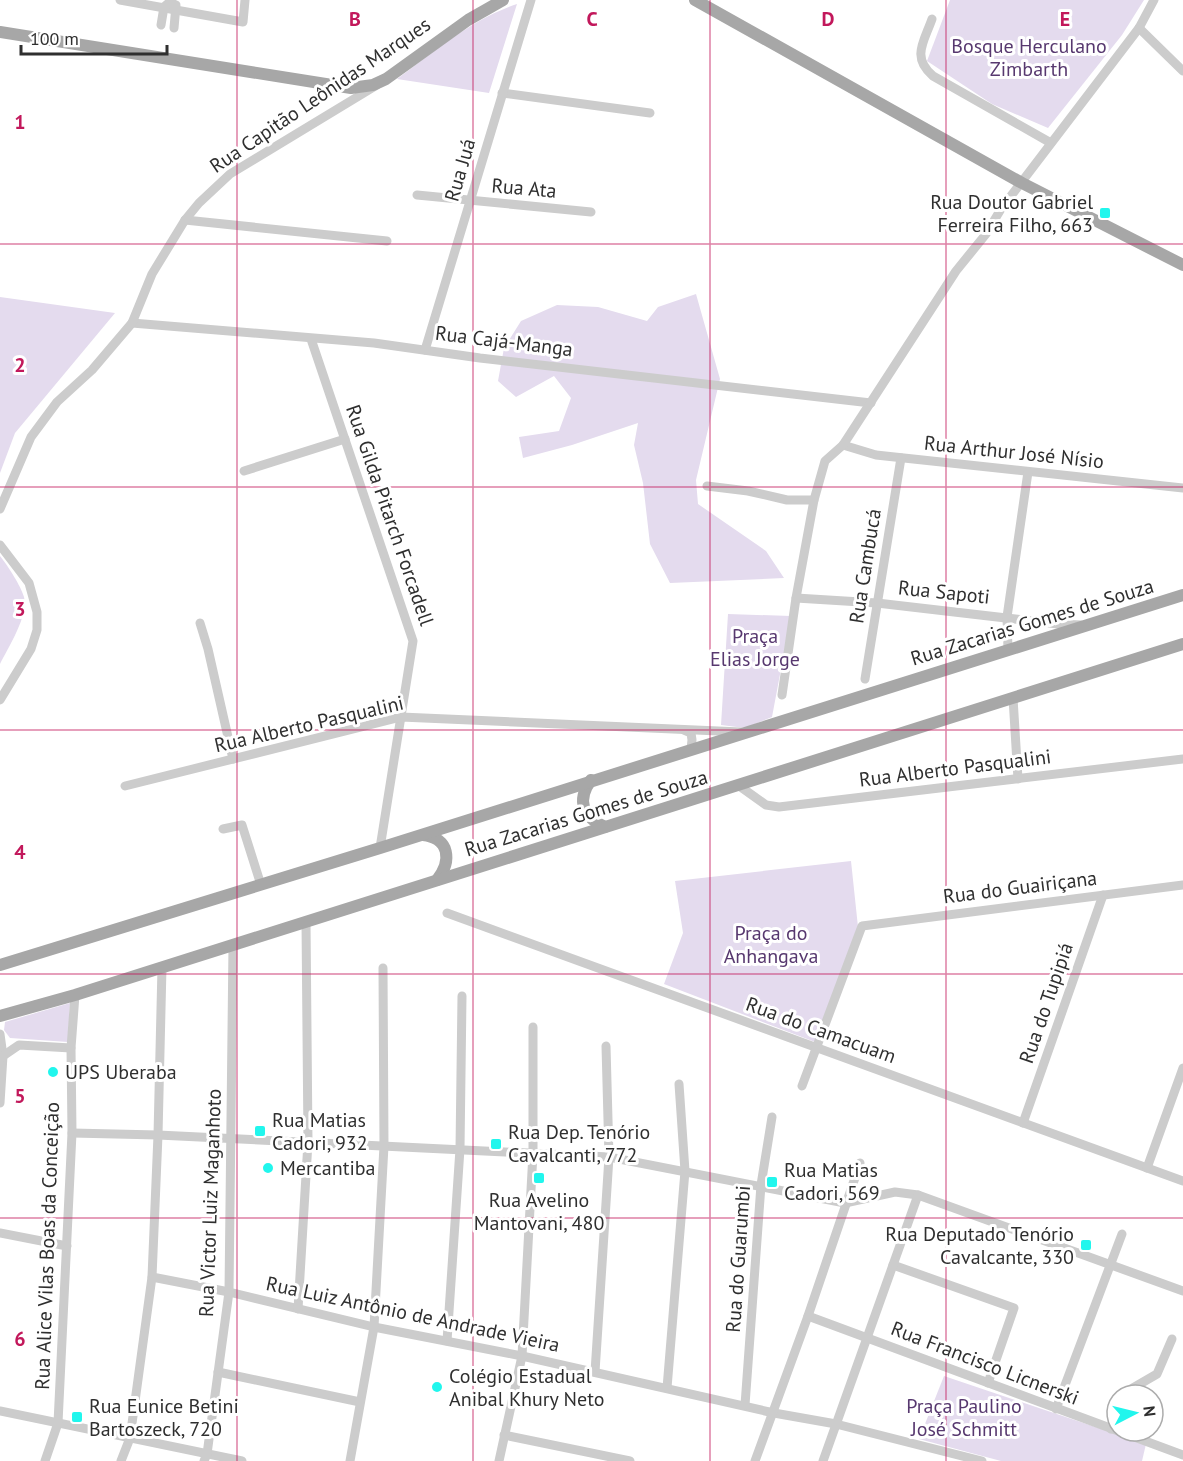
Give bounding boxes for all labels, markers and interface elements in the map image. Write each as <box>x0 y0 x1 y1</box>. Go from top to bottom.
text: B <box>349 6 361 32</box>
text: C <box>586 6 598 32</box>
text: D <box>822 6 835 32</box>
text: E <box>1060 6 1070 32</box>
street label: Rua Capitão Leônidas Marques <box>205 11 435 179</box>
scale bar <box>21 18 166 56</box>
text: 100 m <box>30 27 79 50</box>
park label: Bosque Herculano Zimbarth <box>951 33 1107 82</box>
text: 1 <box>14 109 26 135</box>
street label: Rua Juá <box>439 136 481 204</box>
street label: Rua Ata <box>490 172 558 204</box>
place label: Rua Doutor Gabriel Ferreira Filho, 663 <box>930 189 1093 238</box>
marker: Rua Doutor Gabriel Ferreira Filho, 663 <box>1098 206 1112 220</box>
street label: Rua Cajá-Manga <box>434 320 574 362</box>
text: 2 <box>14 352 26 378</box>
street label: Rua Gilda Pitarch Forcadell <box>340 401 440 629</box>
street label: Rua Arthur José Nísio <box>923 430 1105 474</box>
street label: Rua Cambucá <box>843 507 887 625</box>
street label: Rua Zacarias Gomes de Souza <box>907 573 1157 671</box>
street label: Rua Sapoti <box>897 574 991 610</box>
text: 3 <box>14 596 26 622</box>
park label: Praça Elias Jorge <box>710 623 800 672</box>
street label: Rua Alberto Pasqualini <box>212 690 406 758</box>
street label: Rua Alberto Pasqualini <box>857 743 1053 793</box>
street label: Rua Zacarias Gomes de Souza <box>461 764 711 862</box>
text: 4 <box>14 839 26 865</box>
street label: Rua do Guairiçana <box>942 865 1098 909</box>
park label: Praça do Anhangava <box>724 920 818 969</box>
street label: Rua do Tupipiá <box>1013 939 1079 1067</box>
street label: Rua do Camacuam <box>742 991 900 1069</box>
place label: UPS Uberaba <box>65 1059 177 1085</box>
marker: UPS Uberaba <box>46 1065 60 1079</box>
text: 5 <box>14 1083 26 1109</box>
street label: Rua Victor Luiz Maganhoto <box>193 1088 227 1318</box>
street label: Rua Alice Vilas Boas da Conceição <box>29 1102 65 1390</box>
place label: Rua Matias Cadori, 932 <box>272 1107 368 1156</box>
place label: Rua Dep. Tenório Cavalcanti, 772 <box>508 1119 650 1168</box>
marker: Rua Matias Cadori, 932 <box>253 1124 267 1138</box>
marker: Rua Dep. Tenório Cavalcanti, 772 <box>489 1137 503 1151</box>
place label: Mercantiba <box>280 1155 376 1181</box>
place label: Rua Matias Cadori, 569 <box>784 1157 880 1206</box>
marker: Mercantiba <box>261 1161 275 1175</box>
marker: Rua Avelino Mantovani, 480 <box>532 1171 546 1185</box>
marker: Rua Matias Cadori, 569 <box>765 1175 779 1189</box>
street label: Rua do Guarumbi <box>720 1185 756 1333</box>
place label: Rua Avelino Mantovani, 480 <box>474 1187 604 1236</box>
place label: Rua Deputado Tenório Cavalcante, 330 <box>885 1221 1074 1270</box>
marker: Rua Deputado Tenório Cavalcante, 330 <box>1079 1238 1093 1252</box>
street label: Rua Luiz Antônio de Andrade Vieira <box>264 1270 562 1358</box>
street label: Rua Francisco Licnerski <box>887 1315 1083 1411</box>
text: 6 <box>14 1326 26 1352</box>
place label: Colégio Estadual Anibal Khury Neto <box>449 1363 604 1412</box>
marker: Colégio Estadual Anibal Khury Neto <box>430 1380 444 1394</box>
north arrow <box>1105 1383 1165 1443</box>
place label: Rua Eunice Betini Bartoszeck, 720 <box>89 1393 239 1442</box>
park label: Praça Paulino José Schmitt <box>906 1393 1022 1442</box>
text: N <box>1139 1405 1160 1418</box>
marker: Rua Eunice Betini Bartoszeck, 720 <box>70 1410 84 1424</box>

